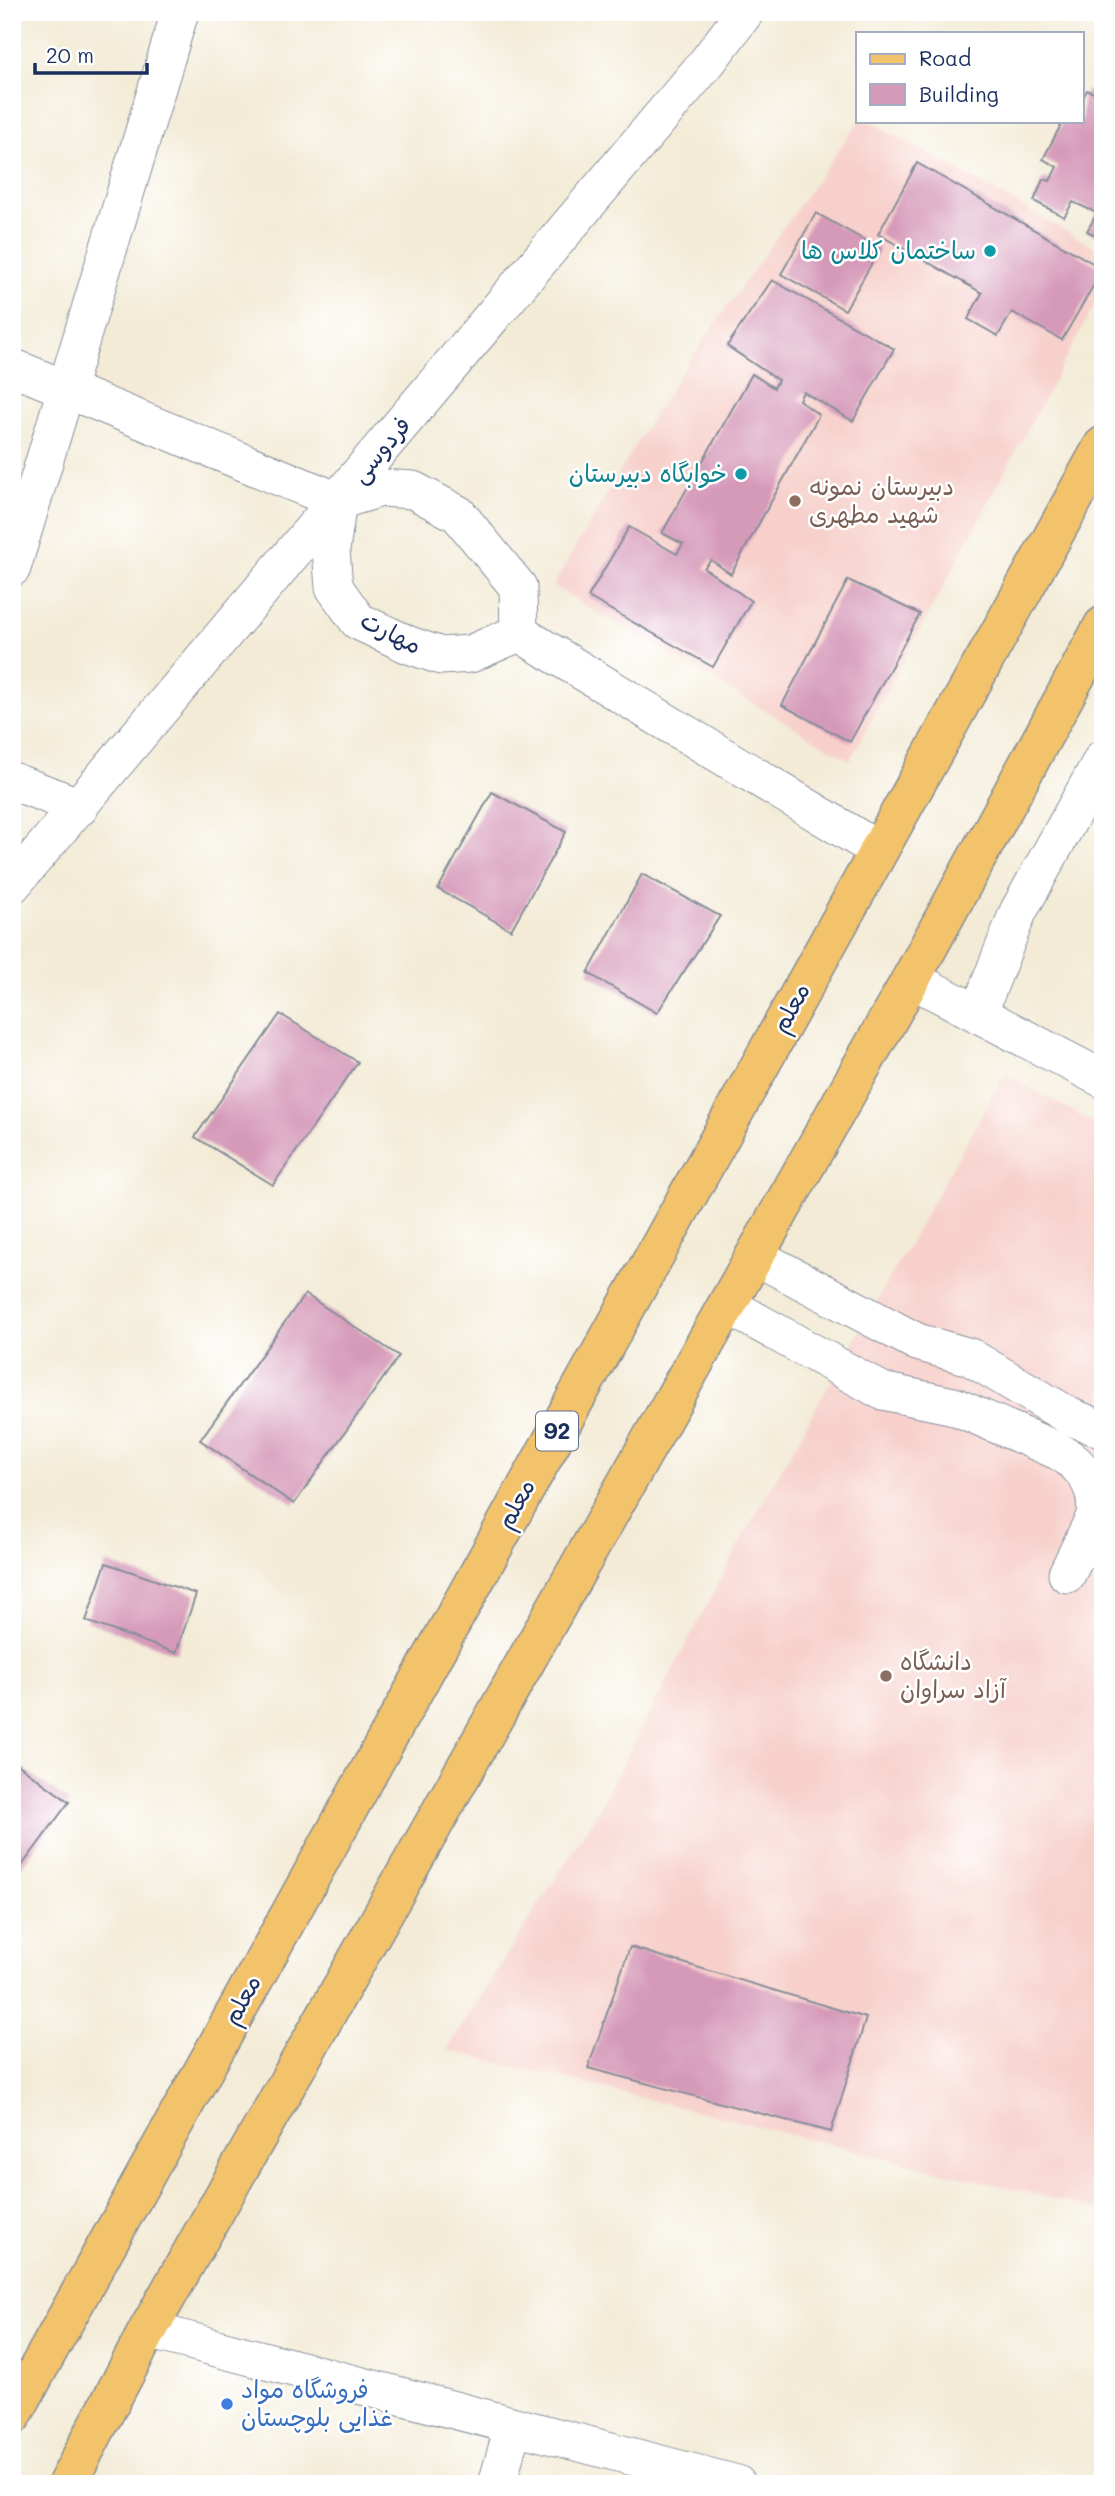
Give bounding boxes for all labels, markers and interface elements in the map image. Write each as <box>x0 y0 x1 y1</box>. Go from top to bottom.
scale bar <box>35 32 147 76</box>
legend <box>856 32 1084 122</box>
text: 20 m <box>46 41 94 68</box>
text: Road <box>919 44 971 71</box>
text: Building <box>919 80 999 107</box>
place label: ساختمان کلاس ها <box>801 234 976 265</box>
marker: ساختمان کلاس ها <box>982 243 998 259</box>
street label: فردوسی <box>343 409 417 489</box>
place label: خوابگاه دبیرستان <box>569 457 727 489</box>
marker: خوابگاه دبیرستان <box>733 466 749 482</box>
place label: دبیرستان نمونه شهید مطهری <box>809 470 954 529</box>
marker: دبیرستان نمونه شهید مطهری <box>787 493 803 509</box>
street label: مهارت <box>356 603 428 660</box>
street label: معلم <box>763 977 820 1040</box>
road number: 92 <box>536 1412 578 1450</box>
street label: معلم <box>488 1473 545 1536</box>
place label: دانشگاه آزاد سراوان <box>900 1645 1007 1704</box>
marker: دانشگاه آزاد سراوان <box>878 1668 894 1684</box>
street label: معلم <box>214 1969 271 2032</box>
place label: فروشگاه مواد غذایی بلوچستان <box>241 2373 393 2434</box>
marker: فروشگاه مواد غذایی بلوچستان <box>219 2396 235 2412</box>

